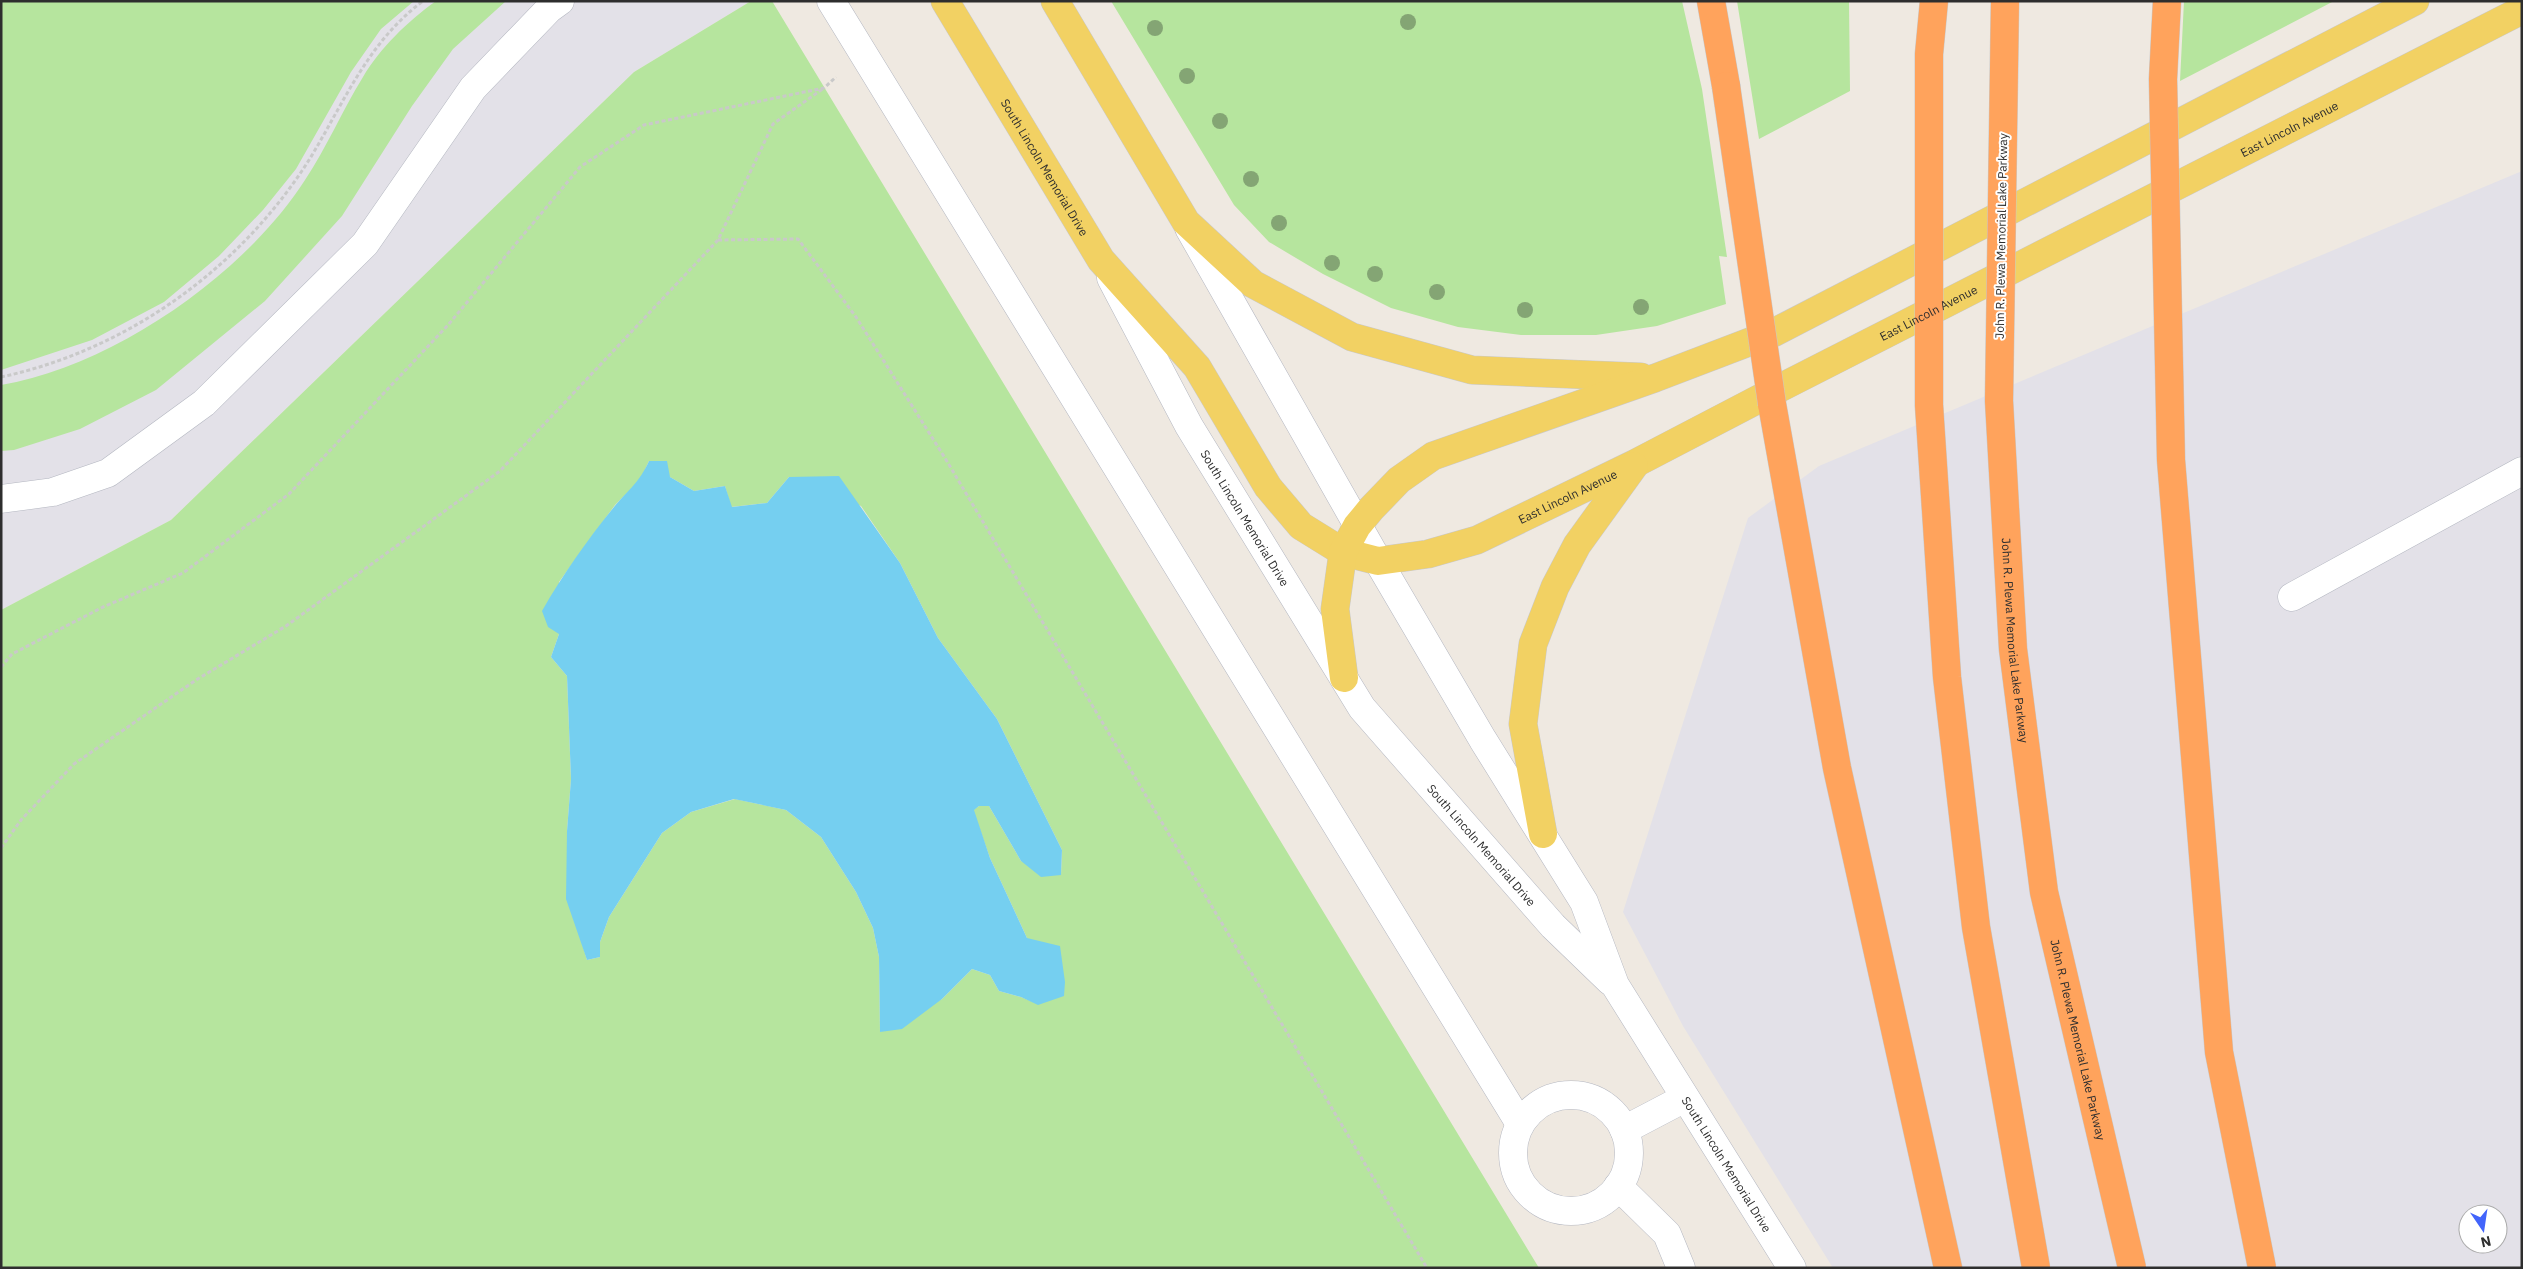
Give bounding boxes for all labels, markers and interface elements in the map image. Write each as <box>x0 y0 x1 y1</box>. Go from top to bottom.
street label: South Lincoln Memorial Drive <box>998 96 1092 239</box>
street label: East Lincoln Avenue <box>2238 97 2341 160</box>
street label: John R. Plewa Memorial Lake Parkway <box>1992 133 2010 339</box>
street label: East Lincoln Avenue <box>1877 281 1980 344</box>
street label: South Lincoln Memorial Drive <box>1198 447 1293 589</box>
street label: East Lincoln Avenue <box>1516 466 1620 526</box>
street label: John R. Plewa Memorial Lake Parkway <box>1999 537 2032 744</box>
street label: South Lincoln Memorial Drive <box>1424 781 1540 909</box>
street label: John R. Plewa Memorial Lake Parkway <box>2048 938 2109 1142</box>
street label: South Lincoln Memorial Drive <box>1679 1093 1775 1235</box>
north arrow <box>2458 1204 2508 1254</box>
text: N <box>2479 1232 2493 1252</box>

